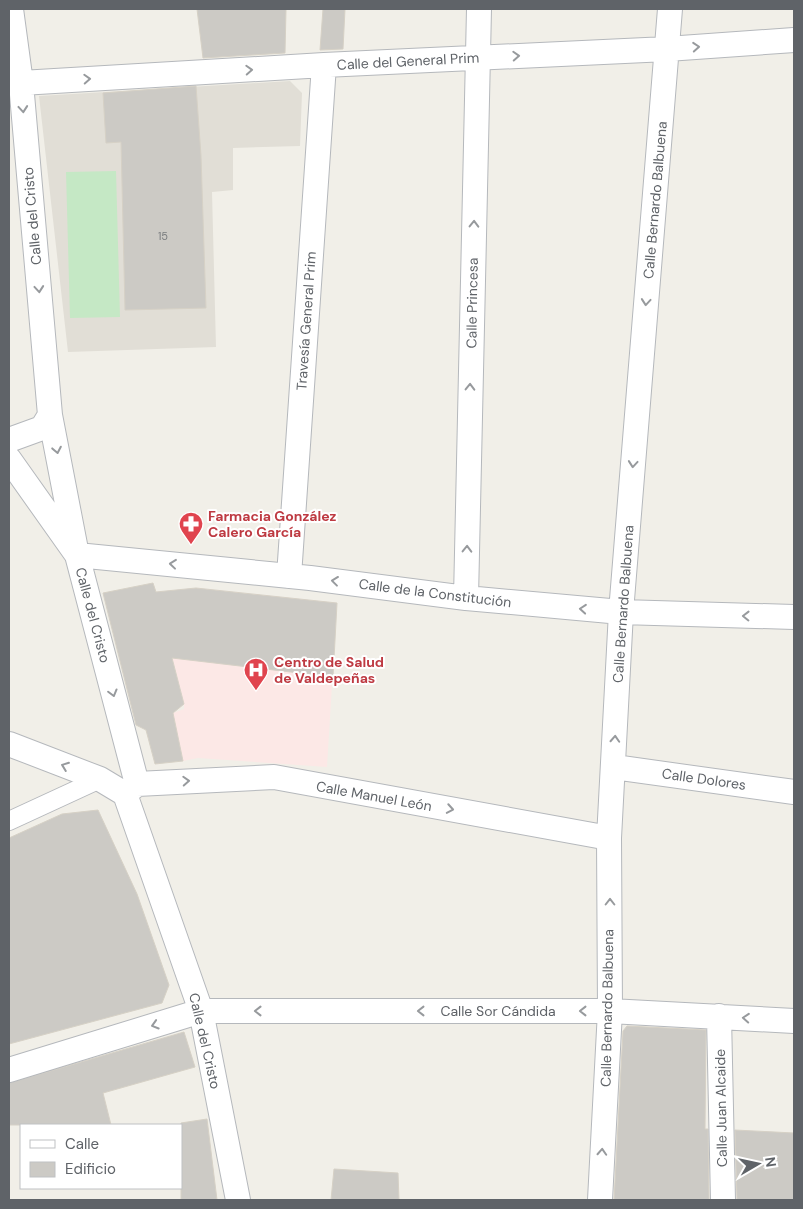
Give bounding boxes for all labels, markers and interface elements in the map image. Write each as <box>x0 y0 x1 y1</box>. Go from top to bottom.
one-way arrow <box>692 41 700 52</box>
street label: Calle del General Prim <box>336 48 480 74</box>
one-way arrow <box>513 51 521 62</box>
one-way arrow <box>245 64 253 75</box>
one-way arrow <box>83 74 91 85</box>
one-way arrow <box>17 105 28 113</box>
street label: Calle Bernardo Balbuena <box>639 120 671 280</box>
street label: Calle del Cristo <box>19 166 45 266</box>
one-way arrow <box>469 220 479 228</box>
house number: 15 <box>158 229 168 243</box>
street label: Travesía General Prim <box>292 251 320 391</box>
street label: Calle Princesa <box>462 257 482 349</box>
one-way arrow <box>33 285 44 293</box>
one-way arrow <box>641 298 652 306</box>
one-way arrow <box>465 382 476 390</box>
one-way arrow <box>51 445 62 454</box>
one-way arrow <box>628 460 639 468</box>
place label: Farmacia González Calero García <box>208 507 337 541</box>
pharmacy icon: Farmacia González Calero García <box>178 511 204 545</box>
street label: Calle Bernardo Balbuena <box>609 525 637 683</box>
one-way arrow <box>462 545 472 552</box>
one-way arrow <box>169 559 177 570</box>
street label: Calle del Cristo <box>72 565 114 665</box>
street label: Calle de la Constitución <box>358 575 512 611</box>
one-way arrow <box>330 576 338 587</box>
one-way arrow <box>579 603 587 614</box>
one-way arrow <box>741 610 749 621</box>
place label: Centro de Salud de Valdepeñas <box>274 653 384 687</box>
hospital icon: Centro de Salud de Valdepeñas <box>243 657 269 691</box>
one-way arrow <box>108 689 118 697</box>
one-way arrow <box>610 735 621 743</box>
one-way arrow <box>61 762 70 772</box>
street label: Calle Dolores <box>661 764 747 794</box>
one-way arrow <box>182 776 190 787</box>
street label: Calle Manuel León <box>315 777 433 815</box>
one-way arrow <box>446 804 455 814</box>
one-way arrow <box>604 898 615 906</box>
street label: Calle Bernardo Balbuena <box>597 929 617 1087</box>
street label: Calle del Cristo <box>185 991 225 1091</box>
street label: Calle Sor Cándida <box>440 1002 556 1020</box>
one-way arrow <box>254 1006 262 1016</box>
one-way arrow <box>417 1006 424 1016</box>
one-way arrow <box>579 1006 587 1016</box>
one-way arrow <box>741 1012 749 1023</box>
one-way arrow <box>151 1020 159 1030</box>
street label: Calle Juan Alcaide <box>711 1049 731 1167</box>
legend <box>20 1124 182 1189</box>
text: Calle <box>65 1134 99 1154</box>
north arrow <box>733 1139 783 1189</box>
one-way arrow <box>597 1147 608 1155</box>
text: N <box>761 1156 781 1168</box>
text: Edificio <box>65 1159 116 1179</box>

